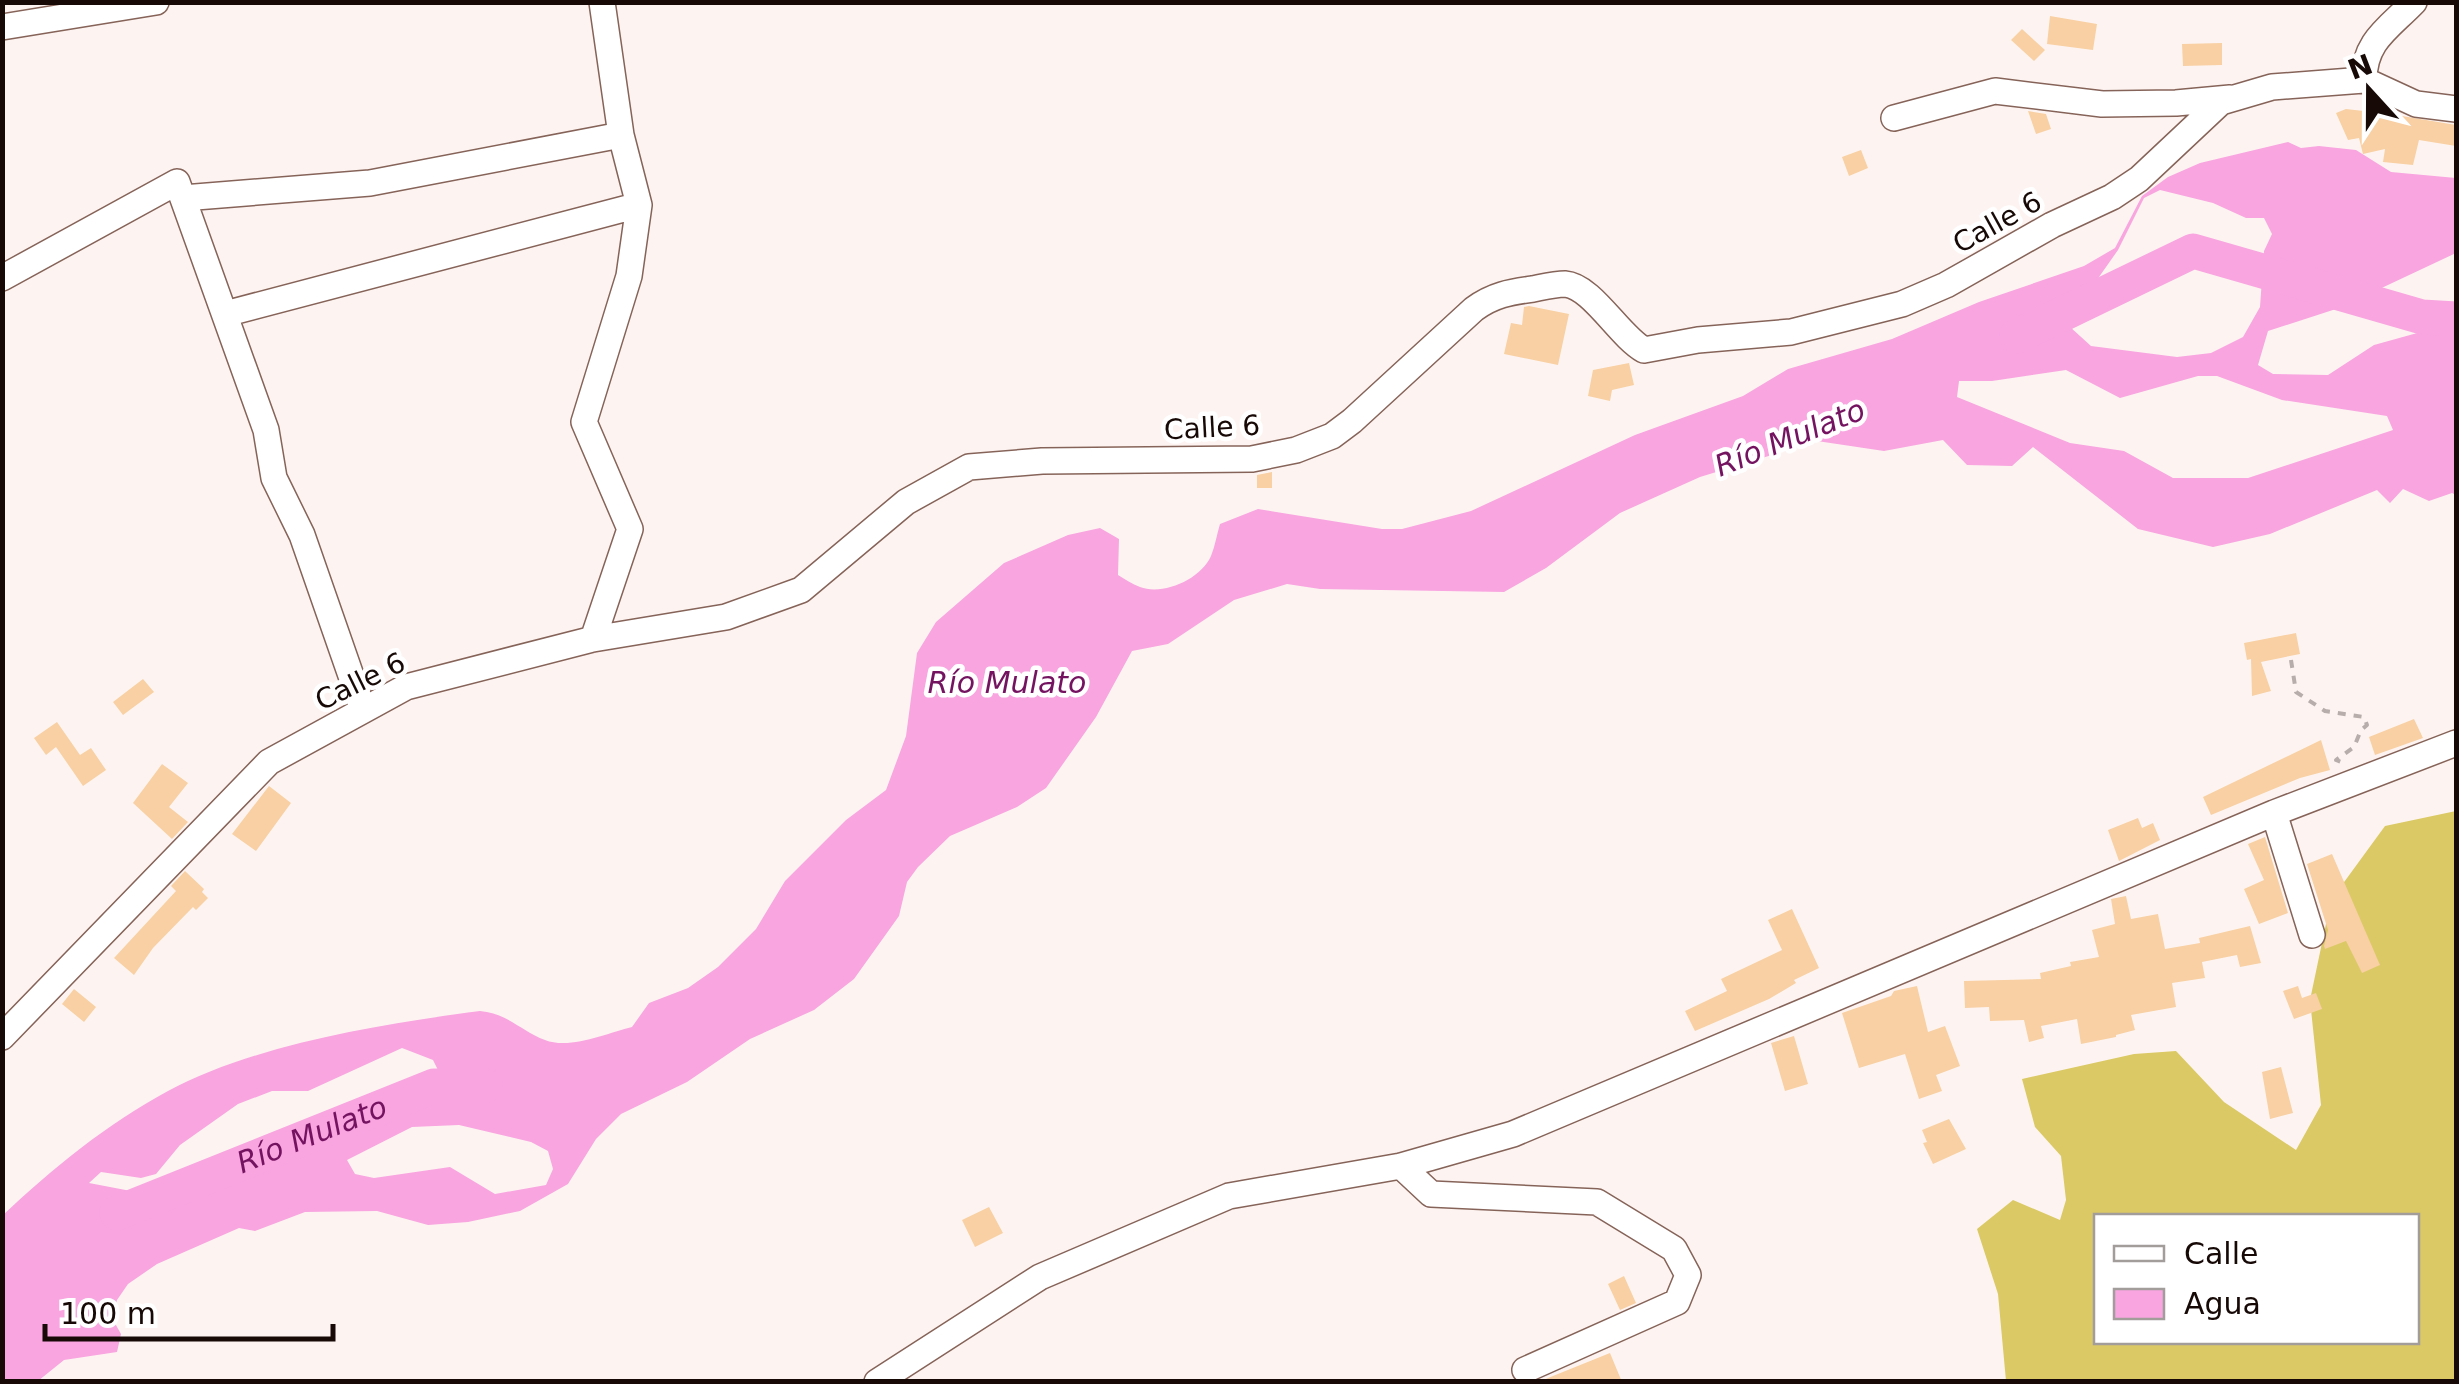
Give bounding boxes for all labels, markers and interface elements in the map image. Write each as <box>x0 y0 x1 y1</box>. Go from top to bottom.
north arrow <box>2319 40 2419 140</box>
text: N <box>2343 48 2377 87</box>
street label: Calle 6 <box>1947 185 2047 260</box>
water label: Río Mulato <box>1710 392 1870 484</box>
street label: Calle 6 <box>1163 409 1261 446</box>
street label: Calle 6 <box>310 646 411 717</box>
water label: Río Mulato <box>928 665 1086 700</box>
water label: Río Mulato <box>232 1089 392 1180</box>
legend <box>2094 1214 2419 1344</box>
text: Calle <box>2184 1236 2258 1271</box>
scale bar <box>45 1279 332 1341</box>
text: Agua <box>2184 1286 2261 1321</box>
text: 100 m <box>60 1296 156 1331</box>

